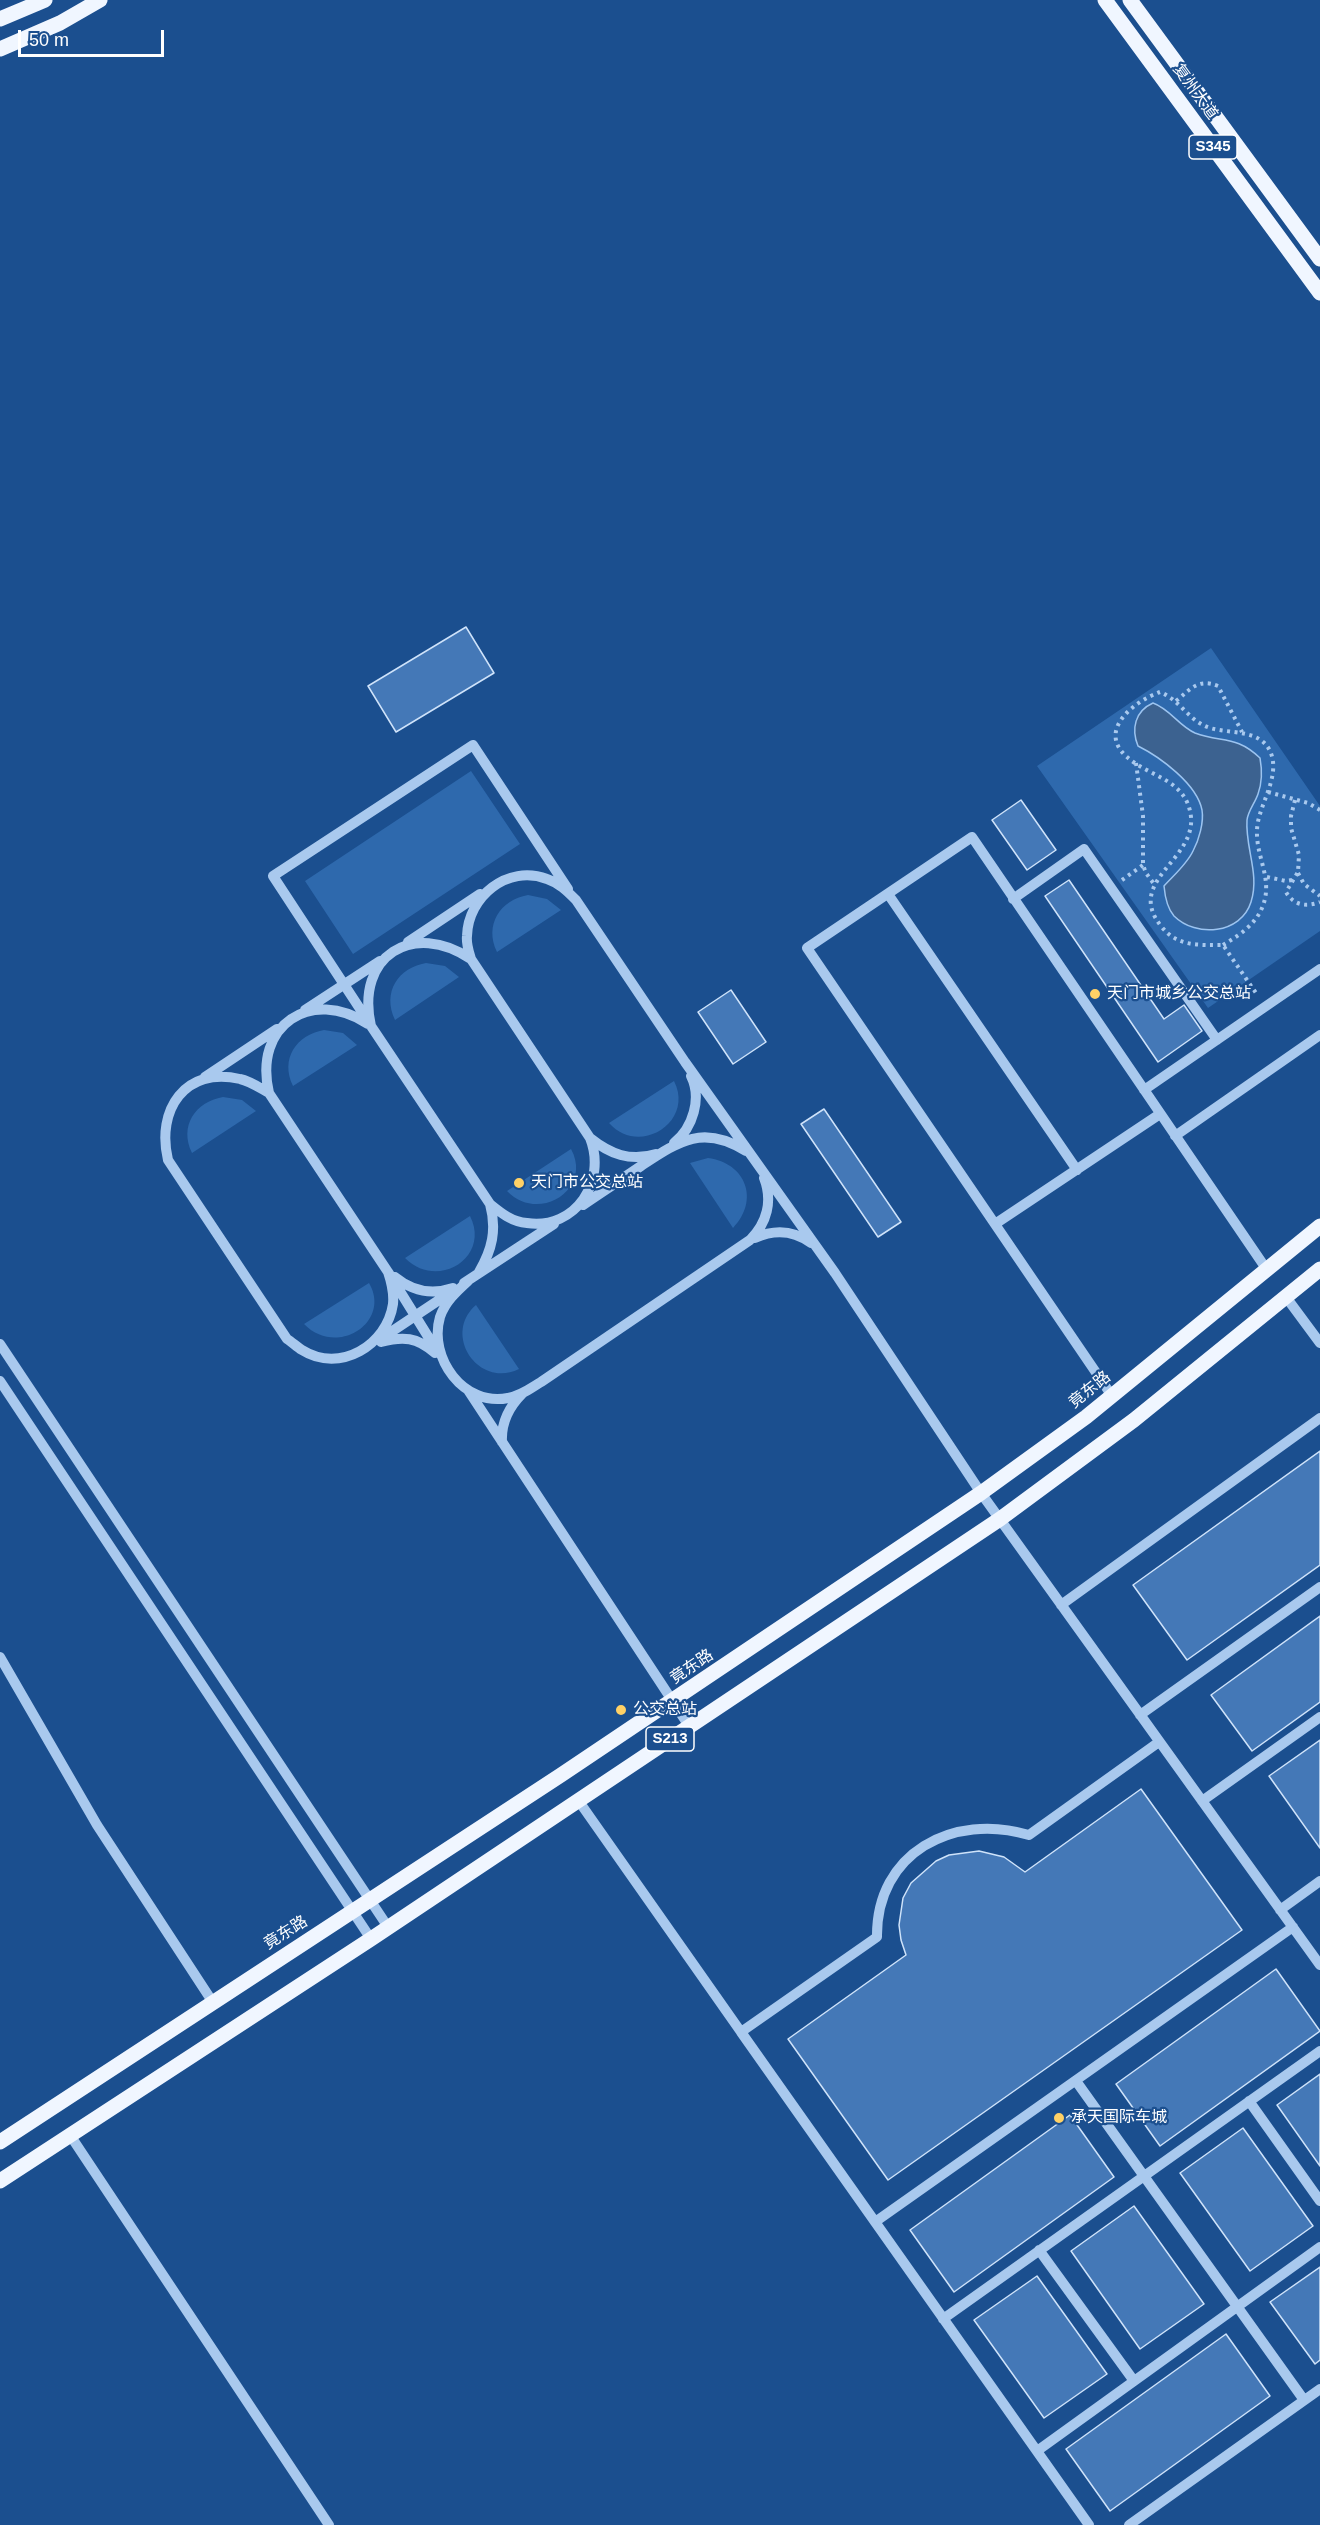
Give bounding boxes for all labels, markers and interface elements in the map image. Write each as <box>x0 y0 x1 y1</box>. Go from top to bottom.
scale bar <box>21 18 166 56</box>
text: 50 m <box>29 30 69 50</box>
street label: 复州大道 <box>1168 60 1222 124</box>
road number: S345 <box>1189 135 1237 159</box>
place label: 天门市城乡公交总站 <box>1107 984 1251 1004</box>
marker: 天门市城乡公交总站 <box>1088 987 1102 1001</box>
place label: 天门市公交总站 <box>531 1173 643 1193</box>
marker: 天门市公交总站 <box>512 1176 526 1190</box>
street label: 竟东路 <box>1065 1367 1115 1413</box>
street label: 竟东路 <box>667 1646 717 1688</box>
place label: 公交总站 <box>633 1700 697 1720</box>
marker: 公交总站 <box>614 1703 628 1717</box>
road number: S213 <box>646 1727 694 1751</box>
street label: 竟东路 <box>261 1912 311 1954</box>
place label: 承天国际车城 <box>1071 2108 1167 2128</box>
marker: 承天国际车城 <box>1052 2111 1066 2125</box>

